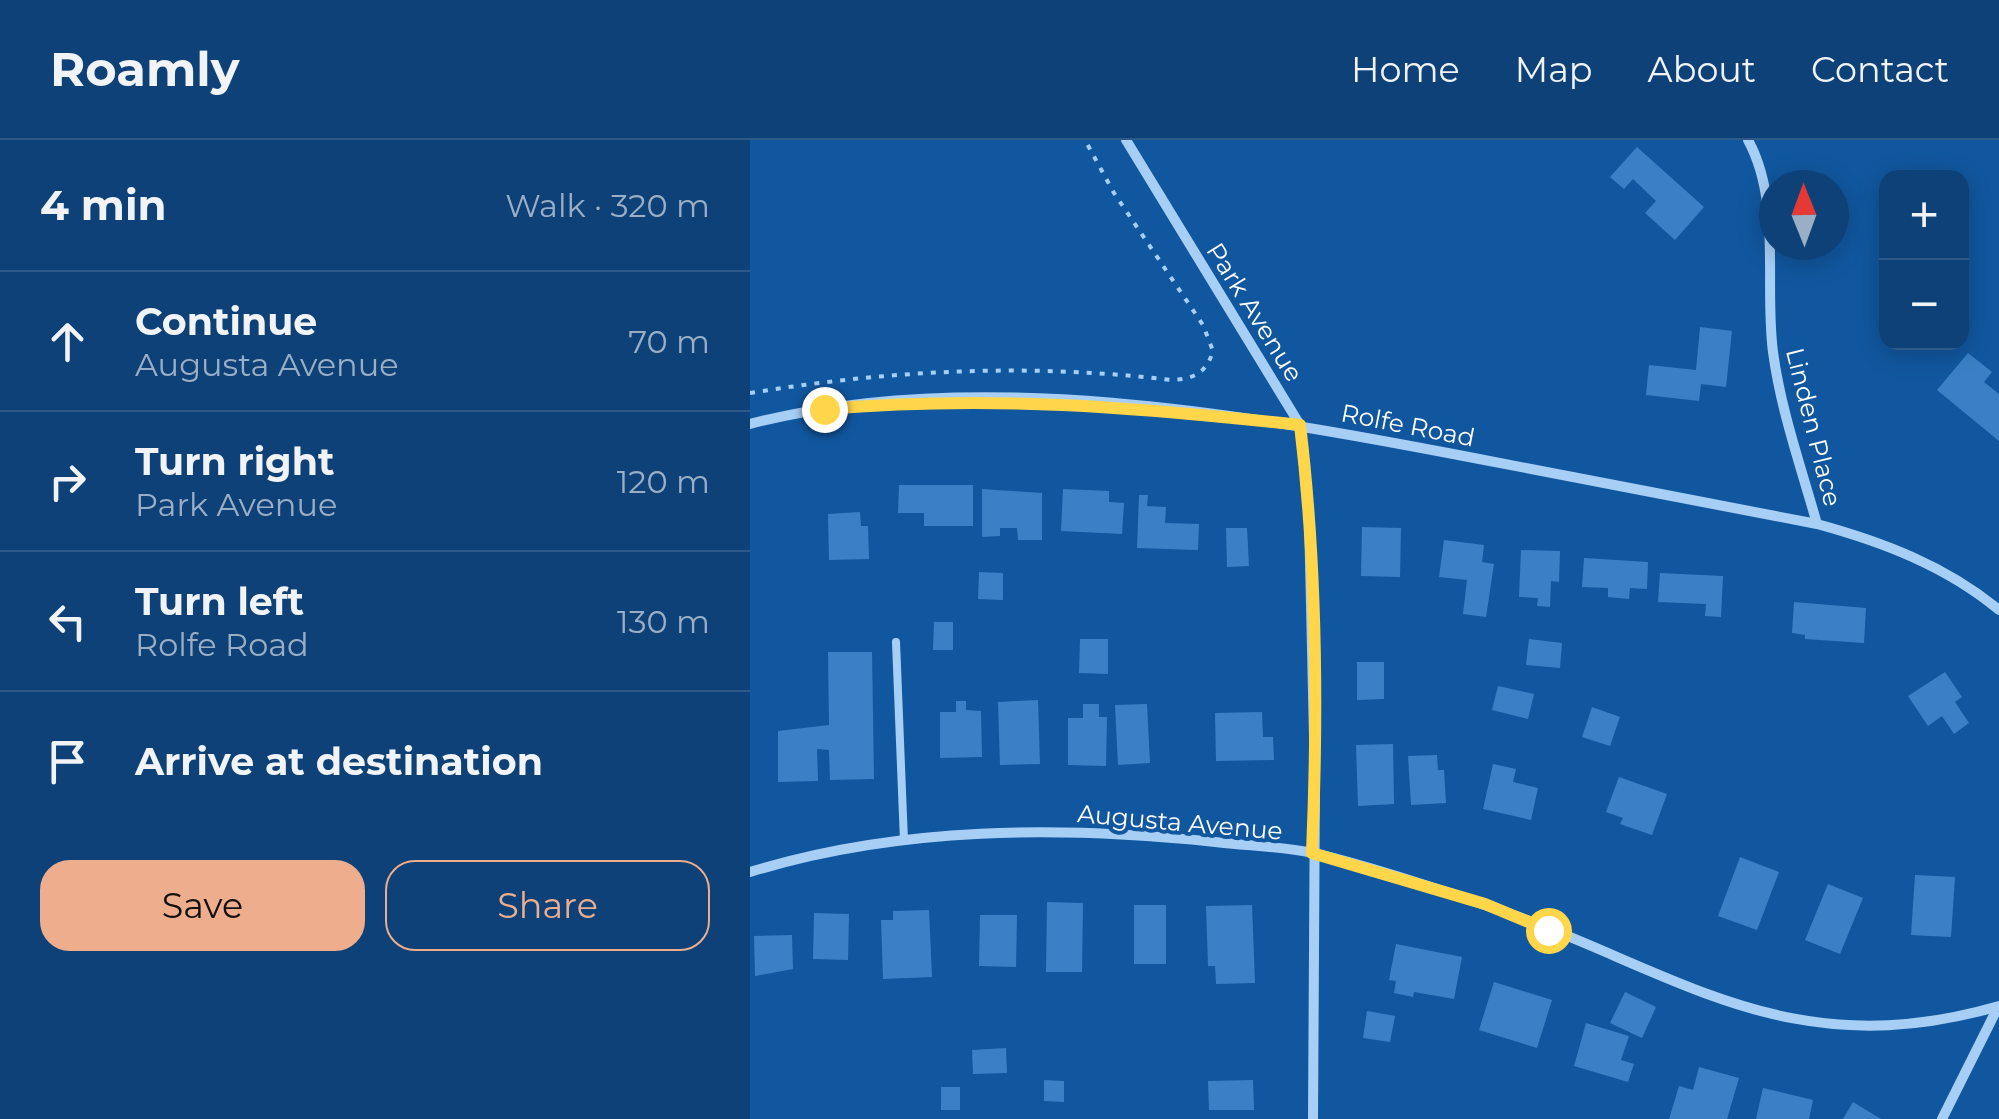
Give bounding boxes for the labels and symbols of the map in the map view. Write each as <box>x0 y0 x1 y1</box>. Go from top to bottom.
north arrow <box>1759 170 1849 260</box>
street label: Park Avenue <box>1200 237 1310 387</box>
street label: Linden Place <box>1780 345 1848 509</box>
route end <box>802 387 848 433</box>
street label: Rolfe Road <box>1339 397 1477 453</box>
street label: Augusta Avenue <box>1076 798 1284 846</box>
route start <box>1526 908 1572 954</box>

